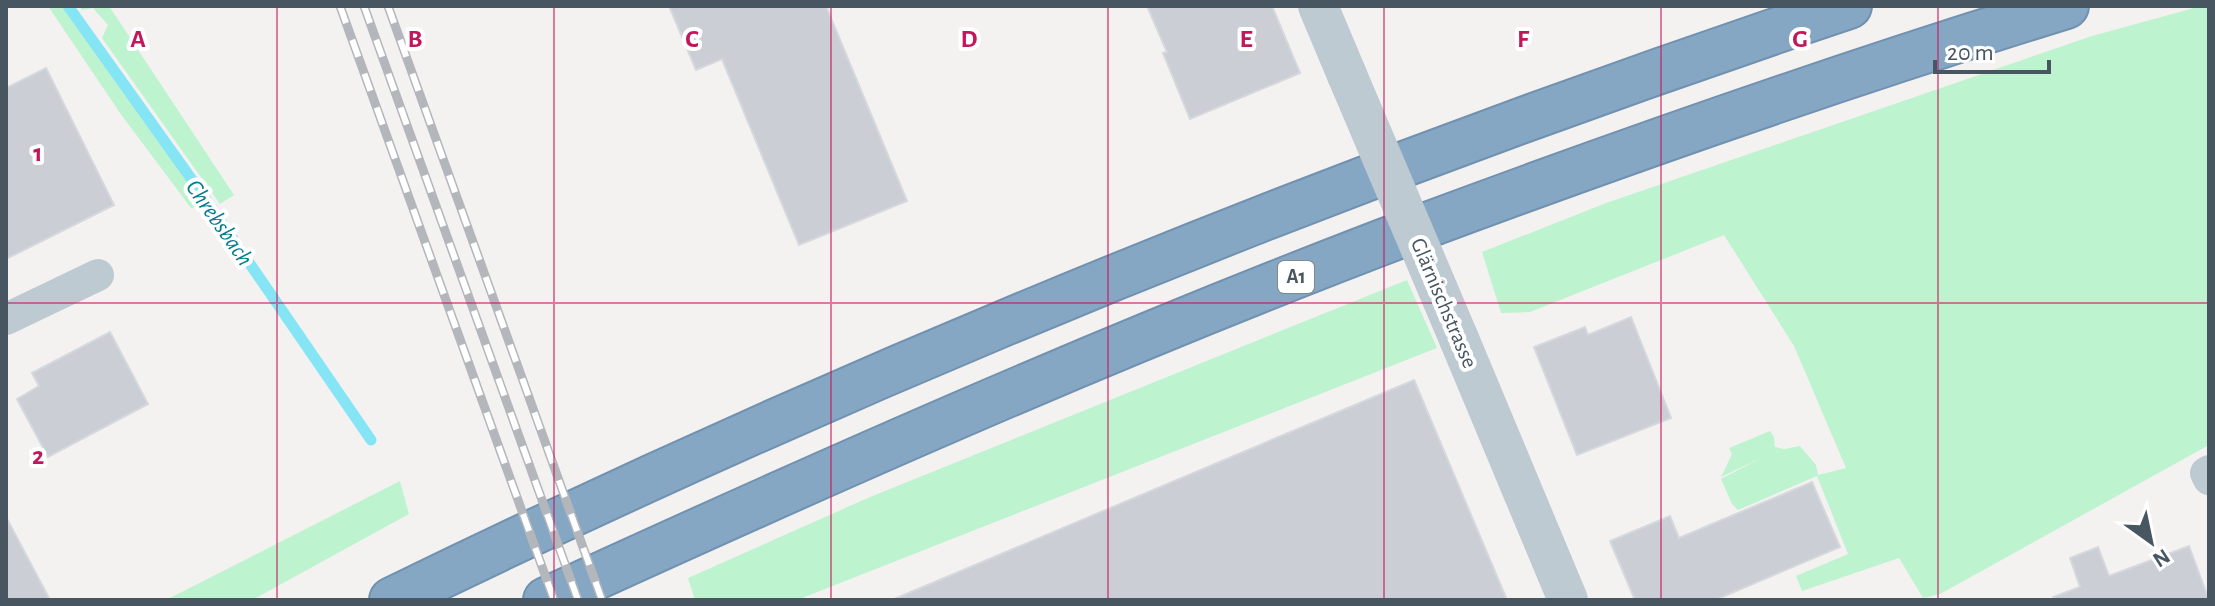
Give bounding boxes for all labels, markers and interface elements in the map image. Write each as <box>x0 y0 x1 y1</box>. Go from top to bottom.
scale bar <box>1935 24 2049 74</box>
text: A <box>130 26 146 52</box>
text: B <box>407 26 423 52</box>
text: C <box>685 26 699 52</box>
text: D <box>960 26 978 52</box>
text: E <box>1239 26 1253 52</box>
text: F <box>1517 26 1530 52</box>
text: G <box>1792 26 1808 52</box>
text: 20 m <box>1947 41 1994 65</box>
text: 1 <box>33 140 43 166</box>
water label: Chrebsbach <box>181 176 257 270</box>
street label: Glärnischstrasse <box>1407 235 1481 371</box>
road number: A1 <box>1278 261 1314 293</box>
text: 2 <box>32 443 44 469</box>
north arrow <box>2111 502 2191 582</box>
text: N <box>2149 545 2174 571</box>

